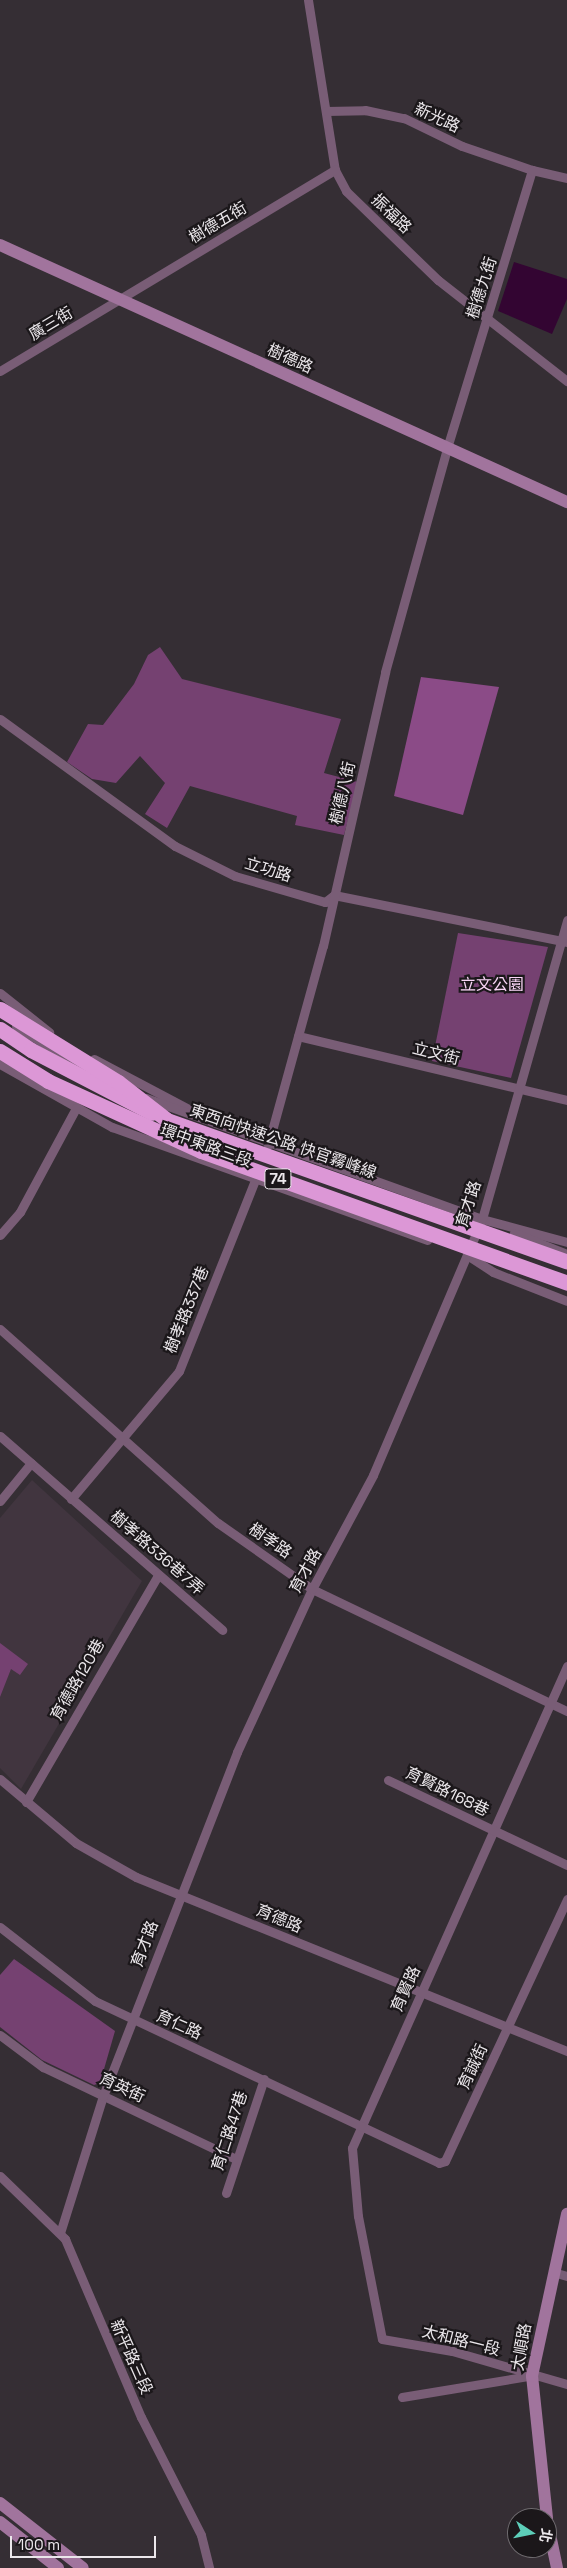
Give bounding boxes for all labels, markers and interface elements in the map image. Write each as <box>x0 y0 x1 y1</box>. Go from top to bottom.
street label: 新光路 <box>411 99 463 137</box>
street label: 振福路 <box>367 190 415 238</box>
street label: 樹德五街 <box>186 198 250 248</box>
street label: 樹德九街 <box>463 255 501 321</box>
street label: 廣三街 <box>25 303 77 345</box>
street label: 樹德路 <box>264 340 316 378</box>
street label: 樹德八街 <box>326 760 360 826</box>
street label: 立功路 <box>242 854 294 886</box>
park label: 立文公園 <box>460 975 524 995</box>
street label: 立文街 <box>410 1039 462 1069</box>
street label: 東西向快速公路 快官霧峰線 <box>187 1101 379 1183</box>
street label: 環中東路三段 <box>158 1121 254 1171</box>
road number: 74 <box>264 1166 292 1192</box>
street label: 育才路 <box>452 1178 486 1230</box>
street label: 樹孝路337巷 <box>161 1264 213 1356</box>
street label: 樹孝路336巷7弄 <box>106 1507 208 1599</box>
street label: 樹孝路 <box>245 1519 295 1563</box>
street label: 育才路 <box>286 1545 326 1597</box>
street label: 育德路120巷 <box>47 1636 109 1724</box>
street label: 育賢路168巷 <box>402 1764 492 1820</box>
street label: 育德路 <box>253 1901 305 1937</box>
street label: 育才路 <box>127 1918 163 1970</box>
street label: 育賢路 <box>387 1963 425 2015</box>
street label: 育仁路 <box>153 2006 205 2044</box>
street label: 育誠街 <box>454 2041 492 2093</box>
street label: 育英街 <box>96 2069 148 2107</box>
street label: 育仁路47巷 <box>208 2089 252 2173</box>
street label: 新平路三段 <box>106 2317 156 2397</box>
street label: 太和路一段 <box>420 2322 502 2360</box>
street label: 太順路 <box>508 2322 536 2372</box>
north arrow <box>507 2508 557 2558</box>
scale bar <box>12 2526 159 2558</box>
text: 北 <box>536 2527 556 2544</box>
text: 100 m <box>18 2535 60 2554</box>

